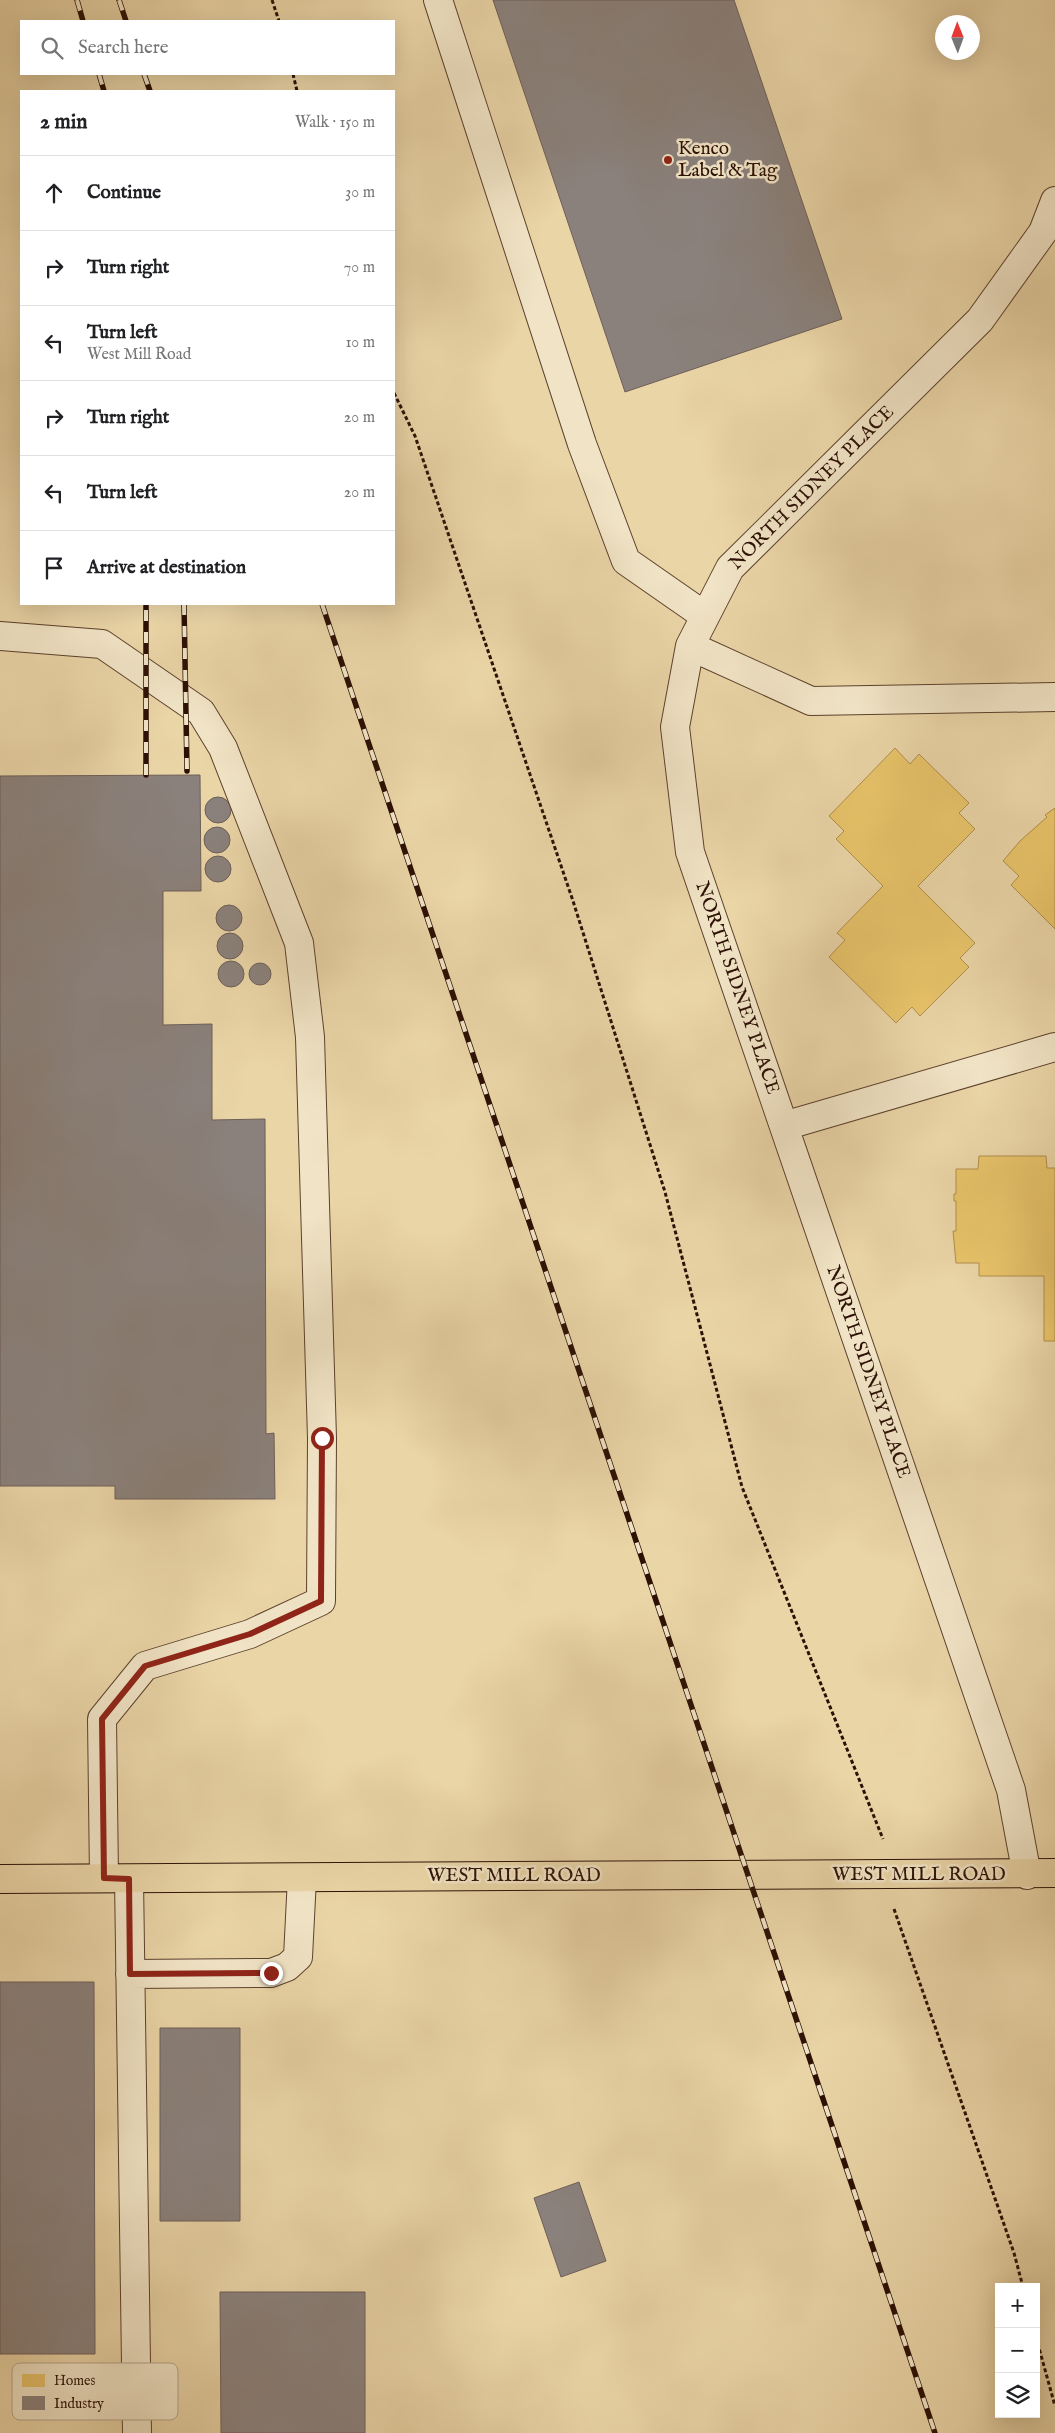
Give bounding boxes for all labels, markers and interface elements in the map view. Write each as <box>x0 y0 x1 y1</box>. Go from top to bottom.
north arrow <box>935 15 980 60</box>
search box <box>20 20 395 75</box>
icon: search <box>38 34 66 62</box>
text: Search here <box>78 36 169 60</box>
text: 2 min <box>40 109 87 136</box>
text: Walk · 150 m <box>295 113 375 133</box>
place label: Kenco Label & Tag <box>678 137 778 183</box>
marker: Kenco Label & Tag <box>662 154 674 166</box>
icon: ahead <box>40 179 68 207</box>
text: Continue <box>87 181 161 205</box>
text: 30 m <box>345 183 375 203</box>
icon: right <box>40 254 68 282</box>
text: Turn right <box>87 256 169 280</box>
text: 70 m <box>344 258 375 278</box>
text: Turn left <box>87 321 158 345</box>
icon: left <box>40 329 68 357</box>
text: 10 m <box>345 333 375 353</box>
text: West Mill Road <box>87 345 191 365</box>
street label: NORTH SIDNEY PLACE <box>725 401 899 575</box>
icon: right <box>40 404 68 432</box>
text: Turn right <box>87 406 169 430</box>
text: 20 m <box>344 408 375 428</box>
icon: left <box>40 479 68 507</box>
text: Turn left <box>87 481 158 505</box>
text: 20 m <box>344 483 375 503</box>
icon: arrive <box>40 554 68 582</box>
text: Arrive at destination <box>87 556 246 580</box>
street label: NORTH SIDNEY PLACE <box>689 879 785 1097</box>
street label: NORTH SIDNEY PLACE <box>820 1263 916 1481</box>
route start <box>311 1427 334 1450</box>
street label: WEST MILL ROAD <box>832 1863 1006 1887</box>
street label: WEST MILL ROAD <box>427 1864 601 1888</box>
route end <box>260 1962 283 1985</box>
map controls <box>995 2283 1040 2418</box>
button: + <box>995 2283 1040 2328</box>
button: − <box>995 2328 1040 2373</box>
legend <box>12 2363 178 2420</box>
text: Homes <box>54 2372 96 2390</box>
button: layers <box>995 2373 1040 2418</box>
text: Industry <box>54 2395 104 2413</box>

